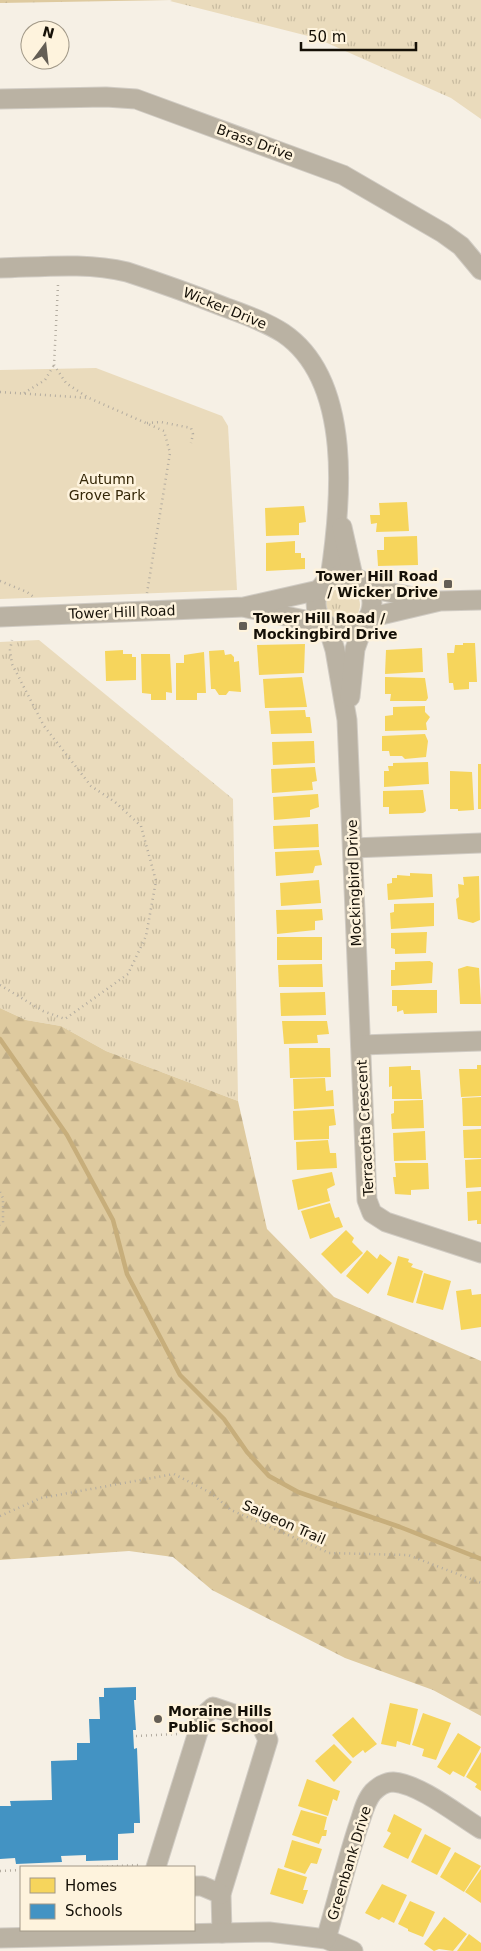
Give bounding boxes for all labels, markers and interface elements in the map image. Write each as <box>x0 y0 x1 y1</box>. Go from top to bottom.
north arrow <box>20 20 70 70</box>
scale bar <box>301 20 416 52</box>
text: N <box>41 23 56 42</box>
text: 50 m <box>308 28 346 46</box>
street label: Brass Drive <box>215 121 295 163</box>
street label: Wicker Drive <box>181 284 269 332</box>
park label: Autumn Grove Park <box>69 471 146 503</box>
place label: Tower Hill Road / Wicker Drive <box>316 568 438 600</box>
marker: Tower Hill Road / Wicker Drive <box>442 578 454 590</box>
street label: Tower Hill Road <box>67 602 176 622</box>
place label: Tower Hill Road / Mockingbird Drive <box>253 610 398 642</box>
marker: Tower Hill Road / Mockingbird Drive <box>237 620 249 632</box>
street label: Mockingbird Drive <box>344 819 364 947</box>
street label: Terracotta Crescent <box>353 1059 377 1198</box>
street label: Saigeon Trail <box>240 1497 328 1547</box>
place label: Moraine Hills Public School <box>168 1703 273 1735</box>
marker: Moraine Hills Public School <box>152 1713 164 1725</box>
street label: Greenbank Drive <box>324 1804 374 1922</box>
legend <box>20 1866 195 1931</box>
text: Homes <box>65 1877 117 1895</box>
text: Schools <box>65 1902 123 1920</box>

